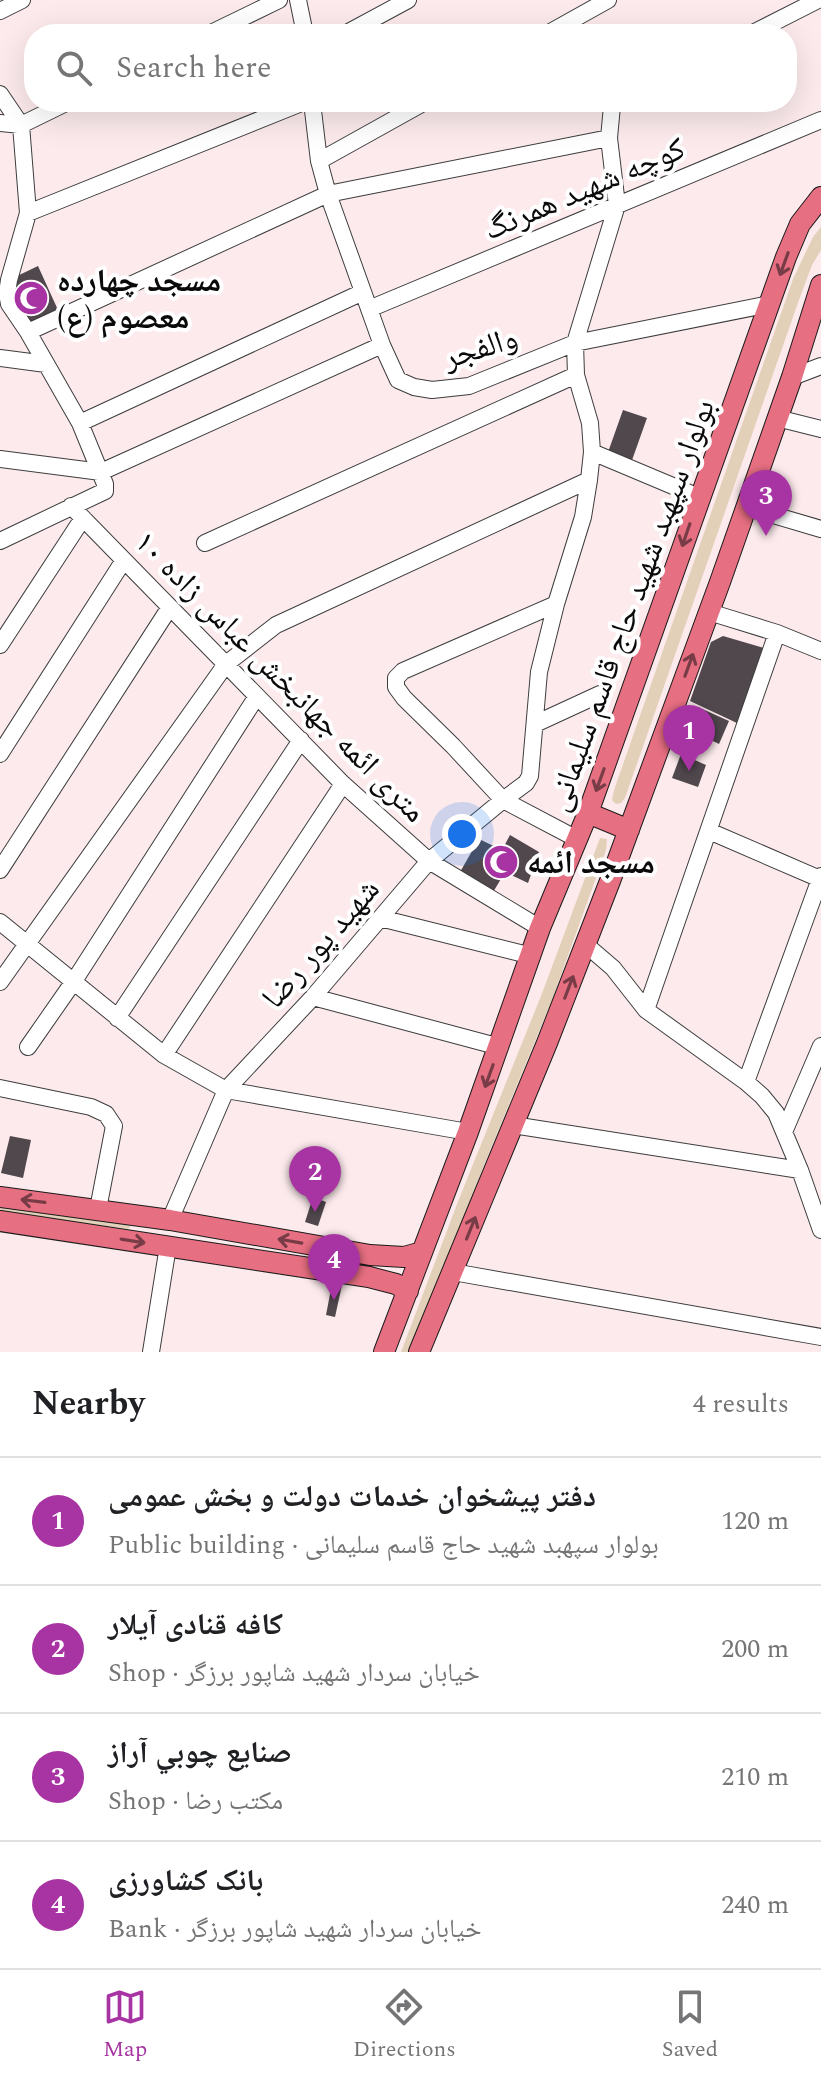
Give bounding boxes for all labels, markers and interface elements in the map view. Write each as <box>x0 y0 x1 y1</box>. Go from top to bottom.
search box <box>24 24 797 112</box>
text: Search here <box>116 45 272 91</box>
icon: search <box>52 46 96 90</box>
street label: کوچه شهید همرنگ <box>476 125 693 254</box>
one-way arrow <box>775 251 790 276</box>
place label: مسجد چهارده معصوم (ع) <box>57 257 221 343</box>
mosque icon: مسجد چهارده معصوم (ع) <box>12 279 50 317</box>
street label: والفجر <box>436 314 524 383</box>
street label: بولوار سپهبد شهید حاج قاسم سلیمانی <box>534 393 729 819</box>
pin: 3 <box>740 470 792 536</box>
street label: ۱۰ متری ائمه جهانبخش عباس زاده <box>122 520 437 835</box>
one-way arrow <box>678 522 693 547</box>
one-way arrow <box>683 653 697 678</box>
pin: 1 <box>663 705 715 771</box>
one-way arrow <box>592 768 606 792</box>
your location <box>442 814 482 854</box>
place label: مسجد ائمه <box>527 839 655 888</box>
mosque icon: مسجد ائمه <box>482 843 520 881</box>
street label: شهید پور رضا <box>250 868 392 1020</box>
one-way arrow <box>563 976 577 1000</box>
one-way arrow <box>481 1063 495 1088</box>
pin: 2 <box>289 1146 341 1212</box>
one-way arrow <box>20 1194 47 1209</box>
one-way arrow <box>464 1216 479 1241</box>
one-way arrow <box>278 1233 303 1248</box>
one-way arrow <box>119 1234 145 1249</box>
pin: 4 <box>308 1234 360 1300</box>
text: Nearby <box>32 1378 145 1430</box>
text: 4 results <box>693 1384 789 1424</box>
text: دفتر پیشخوان خدمات دولت و بخش عمومی <box>108 1474 596 1520</box>
text: 1 <box>51 1501 65 1541</box>
text: 120 m <box>721 1501 789 1541</box>
text: Public building · بولوار سپهبد شهید حاج قاسم سلیمانی <box>108 1525 659 1565</box>
text: کافه قنادی آیلار <box>108 1602 283 1648</box>
text: 2 <box>51 1629 65 1669</box>
text: 200 m <box>721 1629 789 1669</box>
text: Shop · خیابان سردار شهید شاپور برزگر <box>108 1653 480 1693</box>
text: صنايع چوبي آراز <box>108 1730 292 1776</box>
text: 3 <box>51 1757 65 1797</box>
text: 210 m <box>721 1757 789 1797</box>
text: Shop · مکتب رضا <box>108 1781 283 1821</box>
text: بانک کشاورزی <box>108 1858 263 1904</box>
text: 4 <box>51 1885 65 1925</box>
text: 240 m <box>721 1885 789 1925</box>
text: Bank · خیابان سردار شهید شاپور برزگر <box>108 1909 482 1949</box>
tab: Map <box>103 1985 147 2066</box>
tab: Directions <box>353 1985 456 2066</box>
tab: Saved <box>662 1985 718 2066</box>

